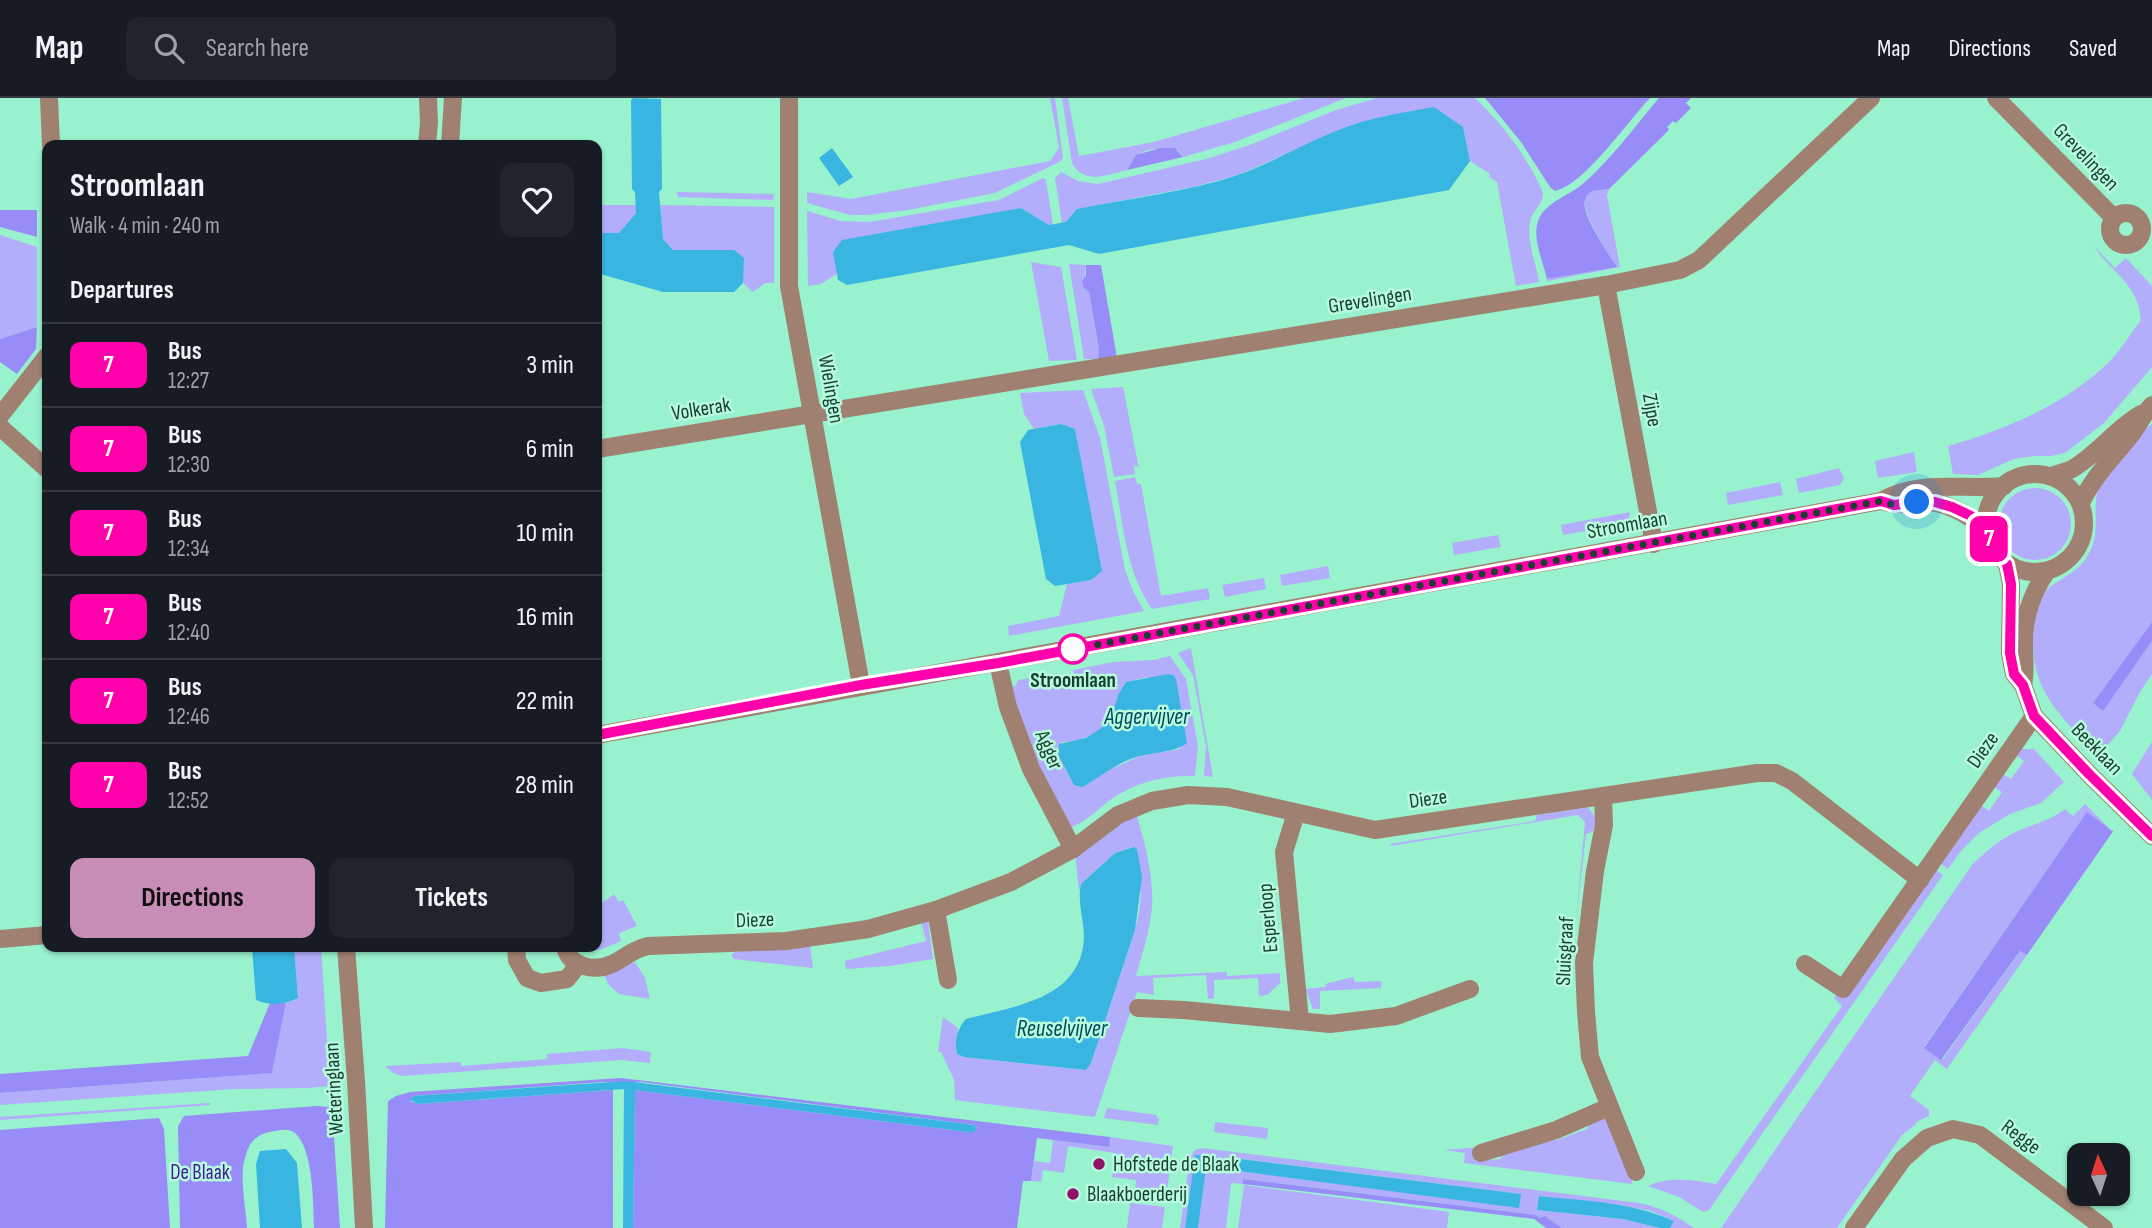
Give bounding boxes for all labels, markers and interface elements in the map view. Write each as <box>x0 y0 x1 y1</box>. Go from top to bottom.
search box <box>126 17 616 80</box>
text: Map <box>35 28 84 68</box>
icon: search <box>150 29 188 67</box>
text: Search here <box>206 33 309 64</box>
text: Map <box>1877 34 1910 63</box>
text: Directions <box>1948 34 2031 63</box>
text: Saved <box>2069 34 2117 63</box>
street label: Grevelingen <box>2048 118 2124 196</box>
button: heart <box>500 163 574 237</box>
text: Stroomlaan <box>70 166 205 206</box>
text: Walk · 4 min · 240 m <box>70 212 220 240</box>
text: Departures <box>70 275 174 306</box>
street label: Grevelingen <box>1327 281 1413 319</box>
text: Bus <box>168 336 202 367</box>
text: 7 <box>103 350 114 379</box>
text: 3 min <box>526 350 574 381</box>
street label: Wielingen <box>813 353 849 425</box>
text: 12:27 <box>168 367 209 395</box>
street label: Zijpe <box>1637 391 1667 429</box>
street label: Volkerak <box>670 392 732 426</box>
text: Bus <box>168 420 202 451</box>
text: 7 <box>103 434 114 463</box>
text: 6 min <box>526 434 574 465</box>
text: 12:30 <box>168 451 210 479</box>
your location <box>1899 484 1934 519</box>
text: Bus <box>168 504 202 535</box>
street label: Stroomlaan <box>1585 506 1669 544</box>
line badge: 7 <box>1966 516 2012 562</box>
text: 7 <box>103 518 114 547</box>
text: 10 min <box>517 518 574 549</box>
text: 7 <box>1984 524 1994 553</box>
text: 12:34 <box>168 535 209 563</box>
text: Bus <box>168 588 202 619</box>
text: 7 <box>103 602 114 631</box>
text: 16 min <box>517 602 574 633</box>
text: 12:40 <box>168 619 210 647</box>
marker: Stroomlaan <box>1058 634 1088 664</box>
place label: Stroomlaan <box>1030 668 1116 693</box>
text: Bus <box>168 672 202 703</box>
text: 7 <box>103 686 114 715</box>
text: 22 min <box>516 686 574 717</box>
text: 12:46 <box>168 703 210 731</box>
water label: Aggervijver <box>1104 703 1191 731</box>
street label: Beeklaan <box>2066 718 2128 780</box>
street label: Agger <box>1029 726 1068 773</box>
street label: Dieze <box>1962 727 2004 773</box>
text: Bus <box>168 756 202 787</box>
text: 7 <box>103 770 114 799</box>
text: 28 min <box>515 770 574 801</box>
street label: Dieze <box>1407 784 1449 814</box>
text: 12:52 <box>168 787 209 815</box>
button: Directions <box>70 858 315 938</box>
button: Tickets <box>329 858 574 938</box>
street label: Esperloop <box>1253 882 1283 954</box>
street label: Dieze <box>735 907 775 933</box>
street label: Sluisgraaf <box>1551 915 1579 986</box>
water label: Reuselvijver <box>1017 1015 1109 1043</box>
street label: Weteringlaan <box>319 1042 349 1136</box>
street label: Regge <box>1996 1114 2046 1160</box>
north arrow <box>2067 1143 2130 1206</box>
map controls <box>2067 1143 2130 1206</box>
place label: Hofstede de Blaak <box>1113 1152 1239 1177</box>
marker: Hofstede de Blaak <box>1091 1156 1107 1172</box>
park label: De Blaak <box>170 1160 230 1185</box>
place label: Blaakboerderij <box>1087 1182 1187 1207</box>
marker: Blaakboerderij <box>1065 1186 1081 1202</box>

